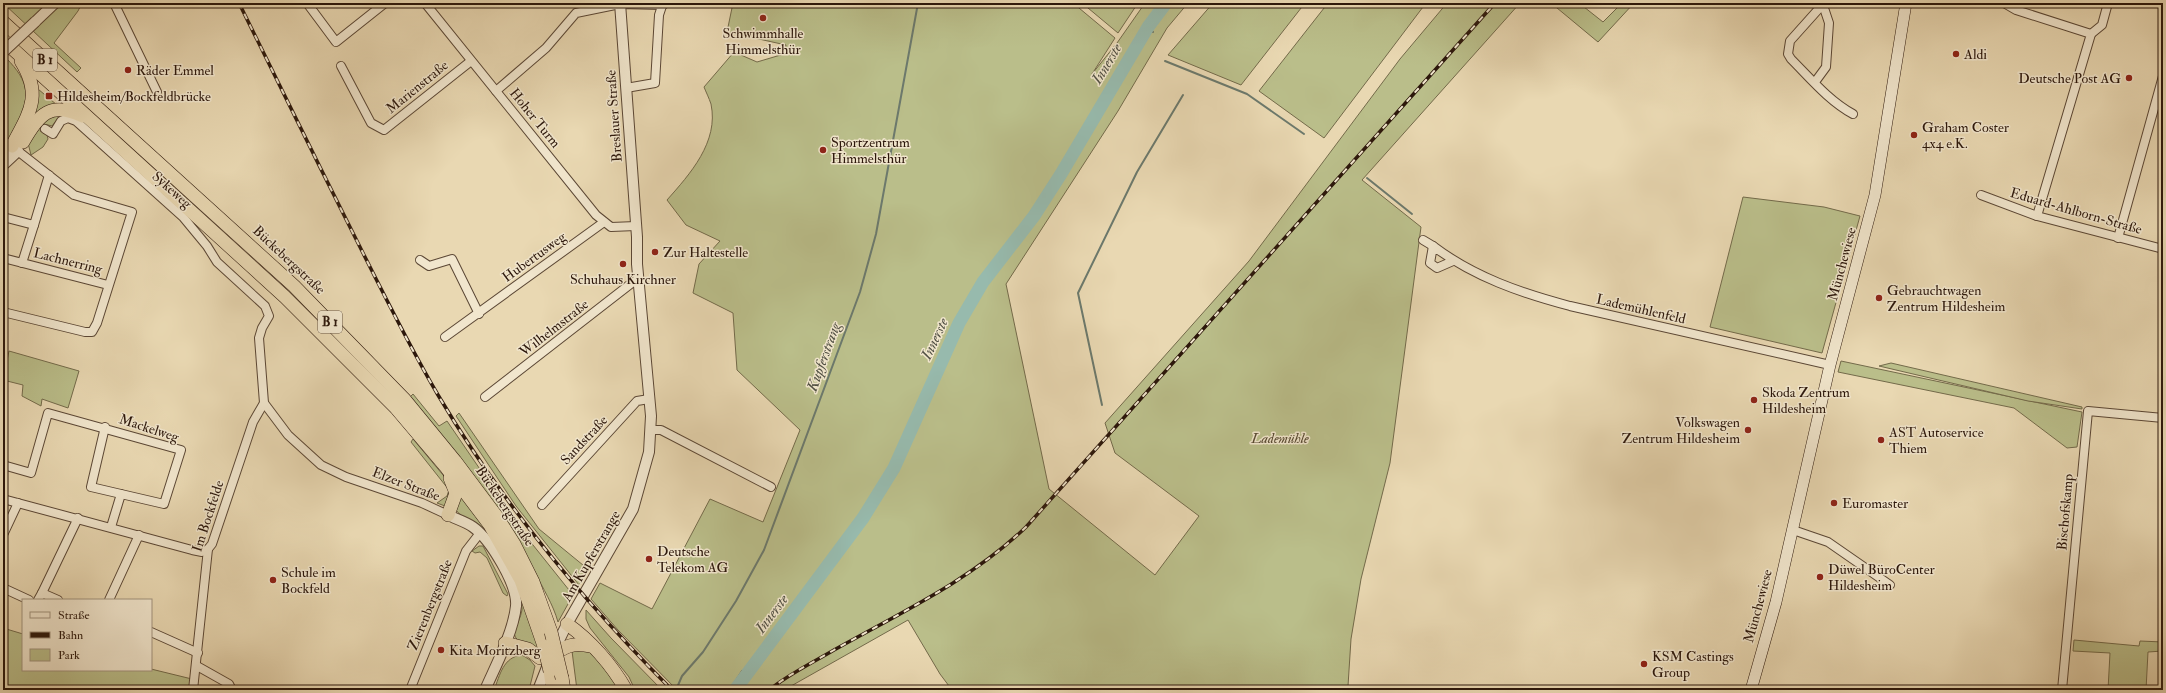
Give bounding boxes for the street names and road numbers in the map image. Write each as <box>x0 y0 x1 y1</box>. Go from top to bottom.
road number: B 1 <box>33 49 57 71</box>
street label: Marienstraße <box>383 57 452 117</box>
street label: Breslauer Straße <box>602 69 626 163</box>
street label: Hoher Turm <box>506 85 564 151</box>
street label: Sykeweg <box>148 168 196 214</box>
street label: Eduard-Ahlborn-Straße <box>2008 184 2144 238</box>
street label: Bückebergstraße <box>249 222 329 298</box>
street label: Münchewiese <box>1824 225 1860 303</box>
street label: Hubertusweg <box>499 228 570 286</box>
street label: Lachnerring <box>32 244 105 278</box>
street label: Lademühlenfeld <box>1595 290 1687 328</box>
street label: Wilhelmstraße <box>515 296 592 361</box>
road number: B 1 <box>318 311 342 333</box>
street label: Mackelweg <box>117 410 182 446</box>
street label: Sandstraße <box>557 412 611 468</box>
street label: Elzer Straße <box>370 463 442 505</box>
street label: Bückebergstraße <box>472 463 538 549</box>
street label: Bischofskamp <box>2053 473 2078 551</box>
street label: Im Bockfelde <box>188 478 228 554</box>
street label: Am Kupferstrange <box>558 507 625 606</box>
street label: Zierenbergstraße <box>404 557 456 653</box>
street label: Münchewiese <box>1740 567 1776 645</box>

